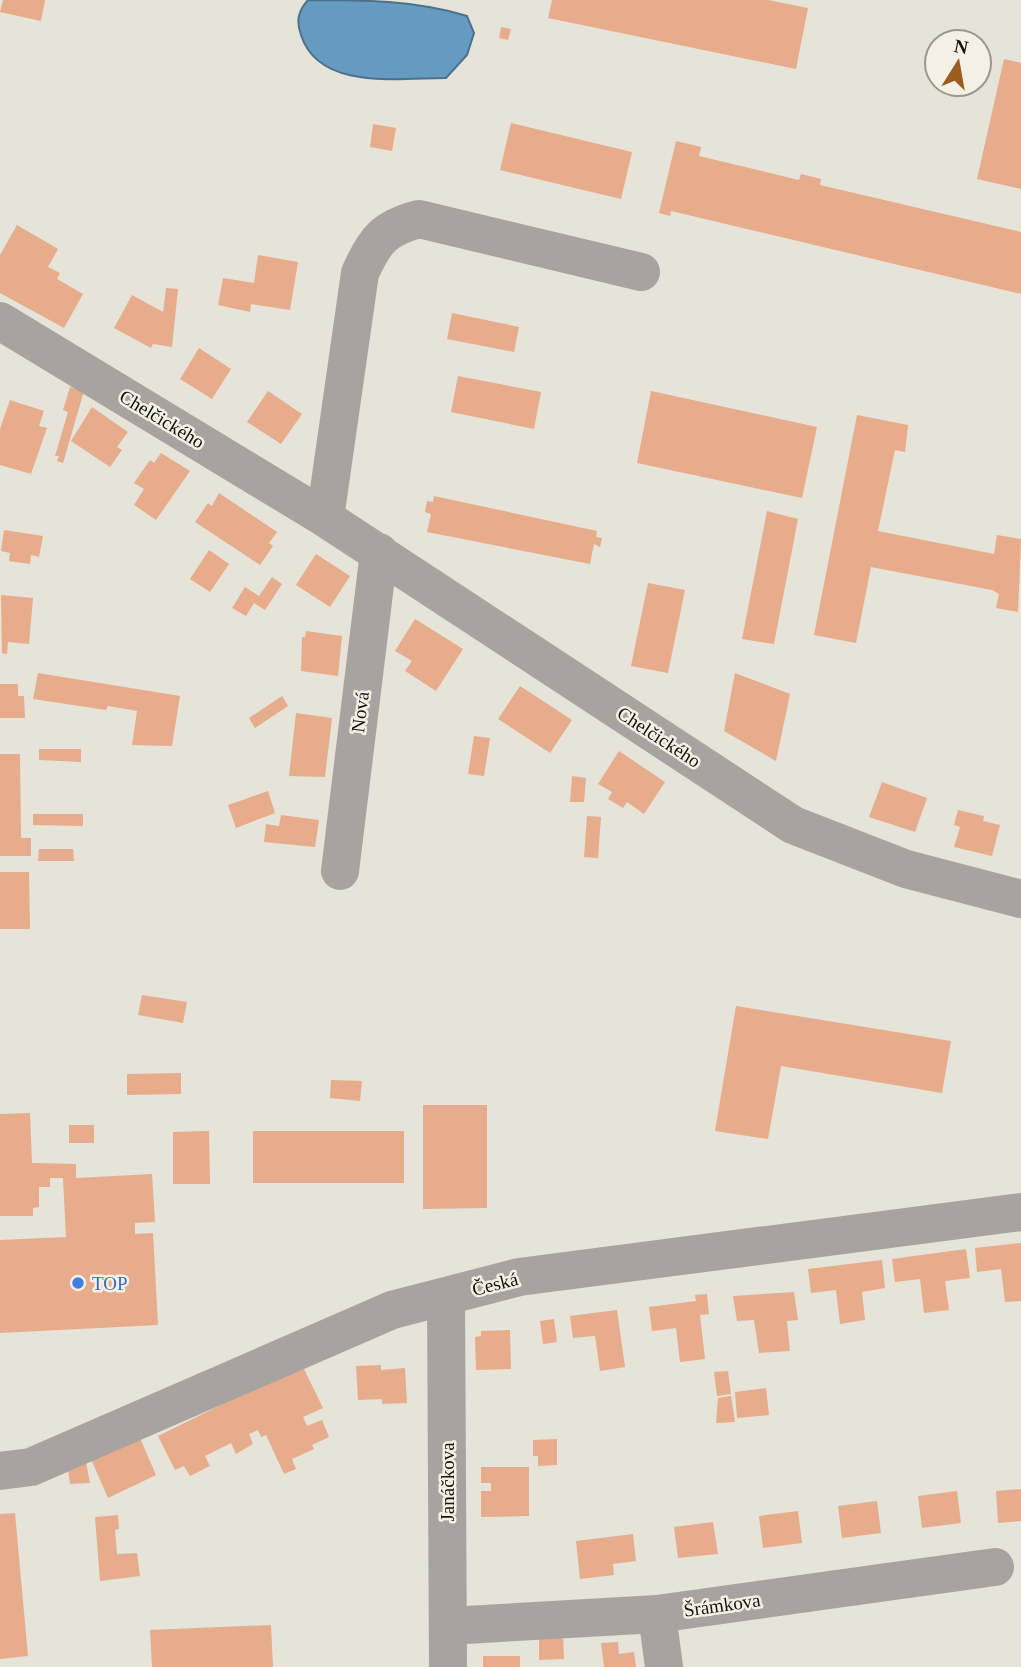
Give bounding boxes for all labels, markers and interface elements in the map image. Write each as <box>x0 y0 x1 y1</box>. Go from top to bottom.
north arrow <box>923 28 993 98</box>
text: N <box>952 35 970 58</box>
street label: Chelčického <box>116 386 208 452</box>
street label: Nová <box>347 690 373 734</box>
street label: Chelčického <box>613 702 705 772</box>
street label: Česká <box>470 1268 521 1300</box>
place label: TOP <box>92 1273 128 1294</box>
marker: TOP <box>70 1275 86 1291</box>
street label: Janáčkova <box>437 1442 458 1522</box>
street label: Šrámkova <box>682 1589 762 1621</box>

